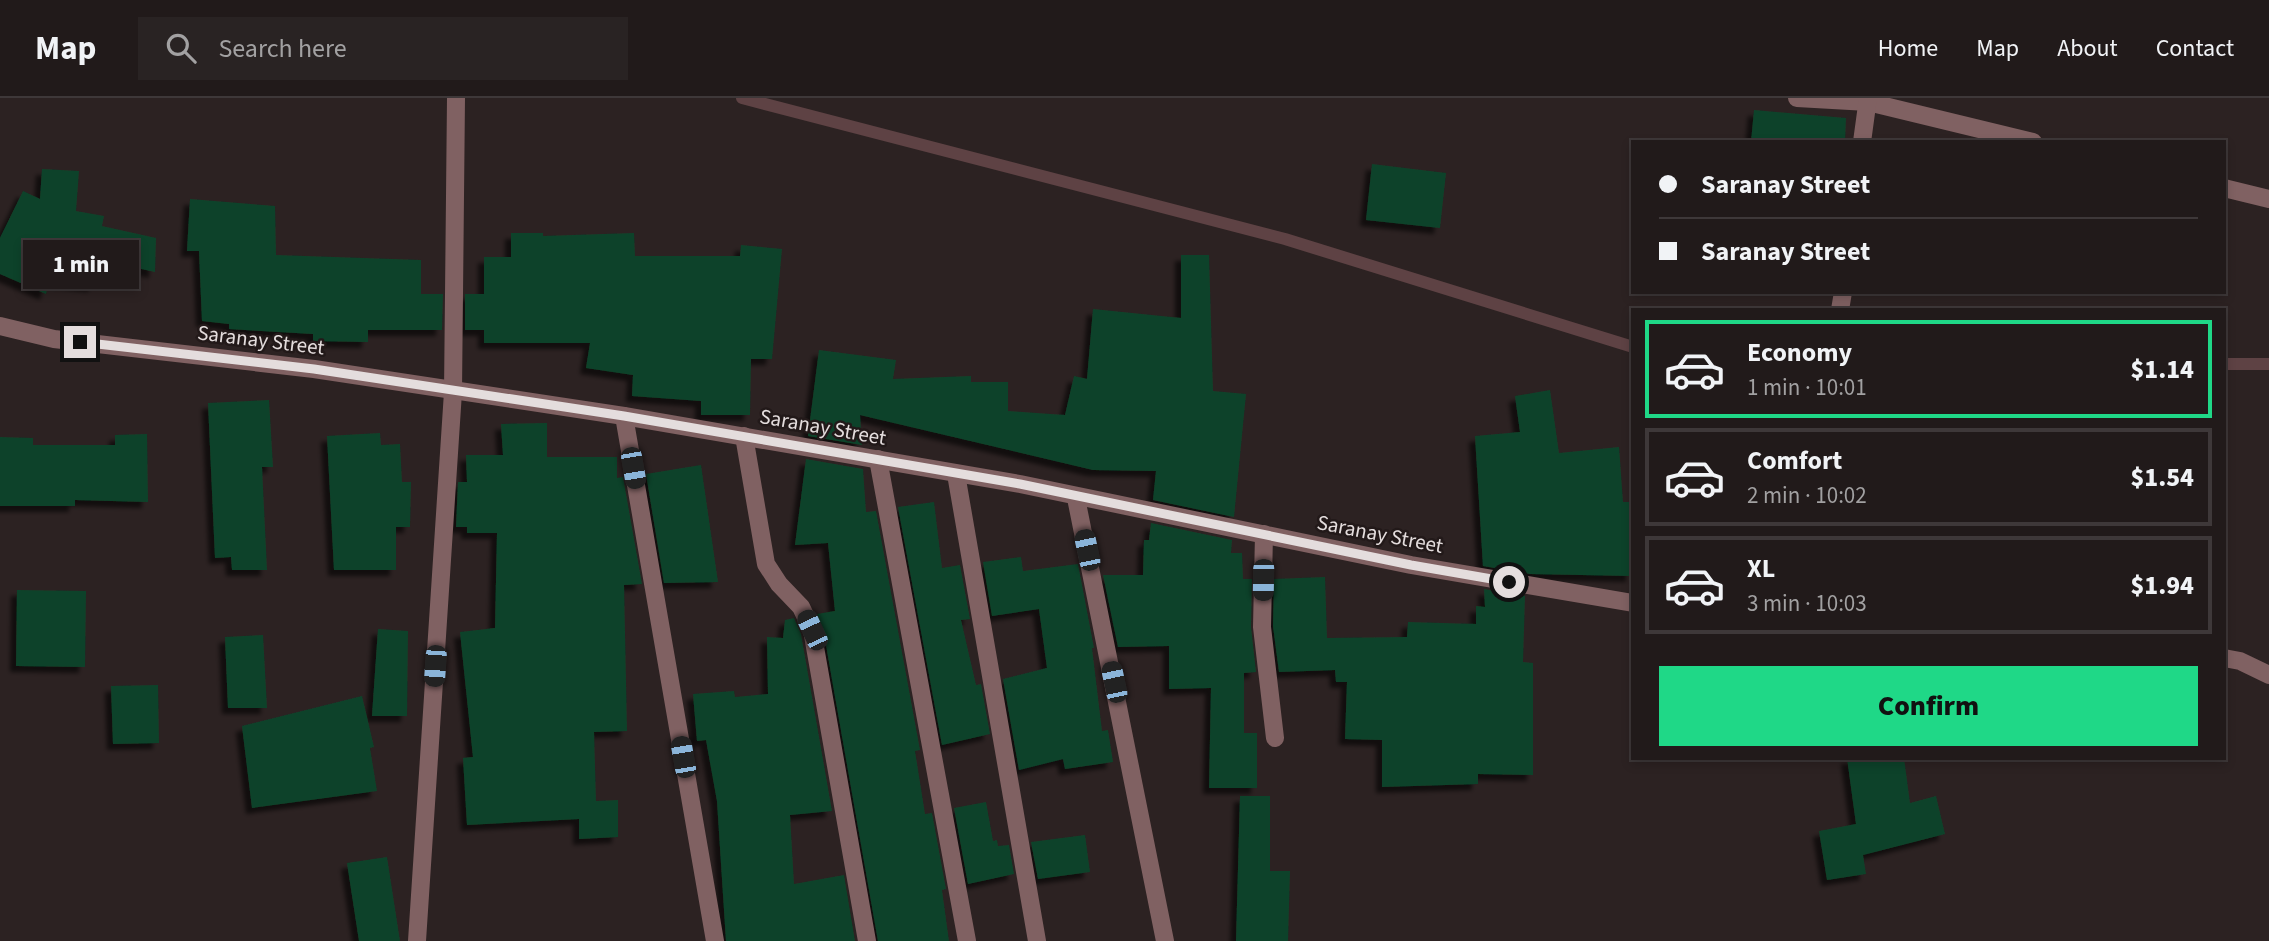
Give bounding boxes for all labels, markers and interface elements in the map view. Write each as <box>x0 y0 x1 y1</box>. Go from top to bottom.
search box <box>138 17 628 80</box>
text: Map <box>35 25 96 72</box>
icon: search <box>162 29 200 67</box>
text: Search here <box>218 30 347 67</box>
text: Home <box>1878 31 1938 66</box>
text: Map <box>1976 31 2019 66</box>
text: About <box>2057 31 2118 66</box>
text: Contact <box>2156 31 2234 66</box>
text: Saranay Street <box>1701 166 1870 203</box>
text: Saranay Street <box>1701 233 1870 270</box>
callout: 1 min <box>22 240 138 289</box>
text: 1 min <box>53 248 109 281</box>
street label: Saranay Street <box>196 317 326 363</box>
route end <box>64 326 96 358</box>
text: Economy <box>1747 334 1852 371</box>
icon: car <box>1663 338 1726 401</box>
text: $1.14 <box>2130 351 2194 388</box>
text: 1 min · 10:01 <box>1747 371 1867 404</box>
street label: Saranay Street <box>757 401 889 453</box>
text: Comfort <box>1747 442 1842 479</box>
car <box>620 445 647 491</box>
icon: car <box>1663 446 1726 509</box>
text: $1.54 <box>2130 459 2194 496</box>
text: 2 min · 10:02 <box>1747 479 1867 512</box>
street label: Saranay Street <box>1314 507 1446 561</box>
car <box>1073 527 1102 573</box>
text: XL <box>1747 550 1775 587</box>
icon: car <box>1663 554 1726 617</box>
car <box>1253 559 1274 601</box>
route start <box>1493 566 1525 598</box>
text: $1.94 <box>2130 567 2194 604</box>
text: 3 min · 10:03 <box>1747 587 1867 620</box>
car <box>794 607 831 653</box>
car <box>424 644 447 688</box>
car <box>1100 659 1129 705</box>
button: Confirm <box>1659 666 2198 746</box>
car <box>670 734 697 780</box>

